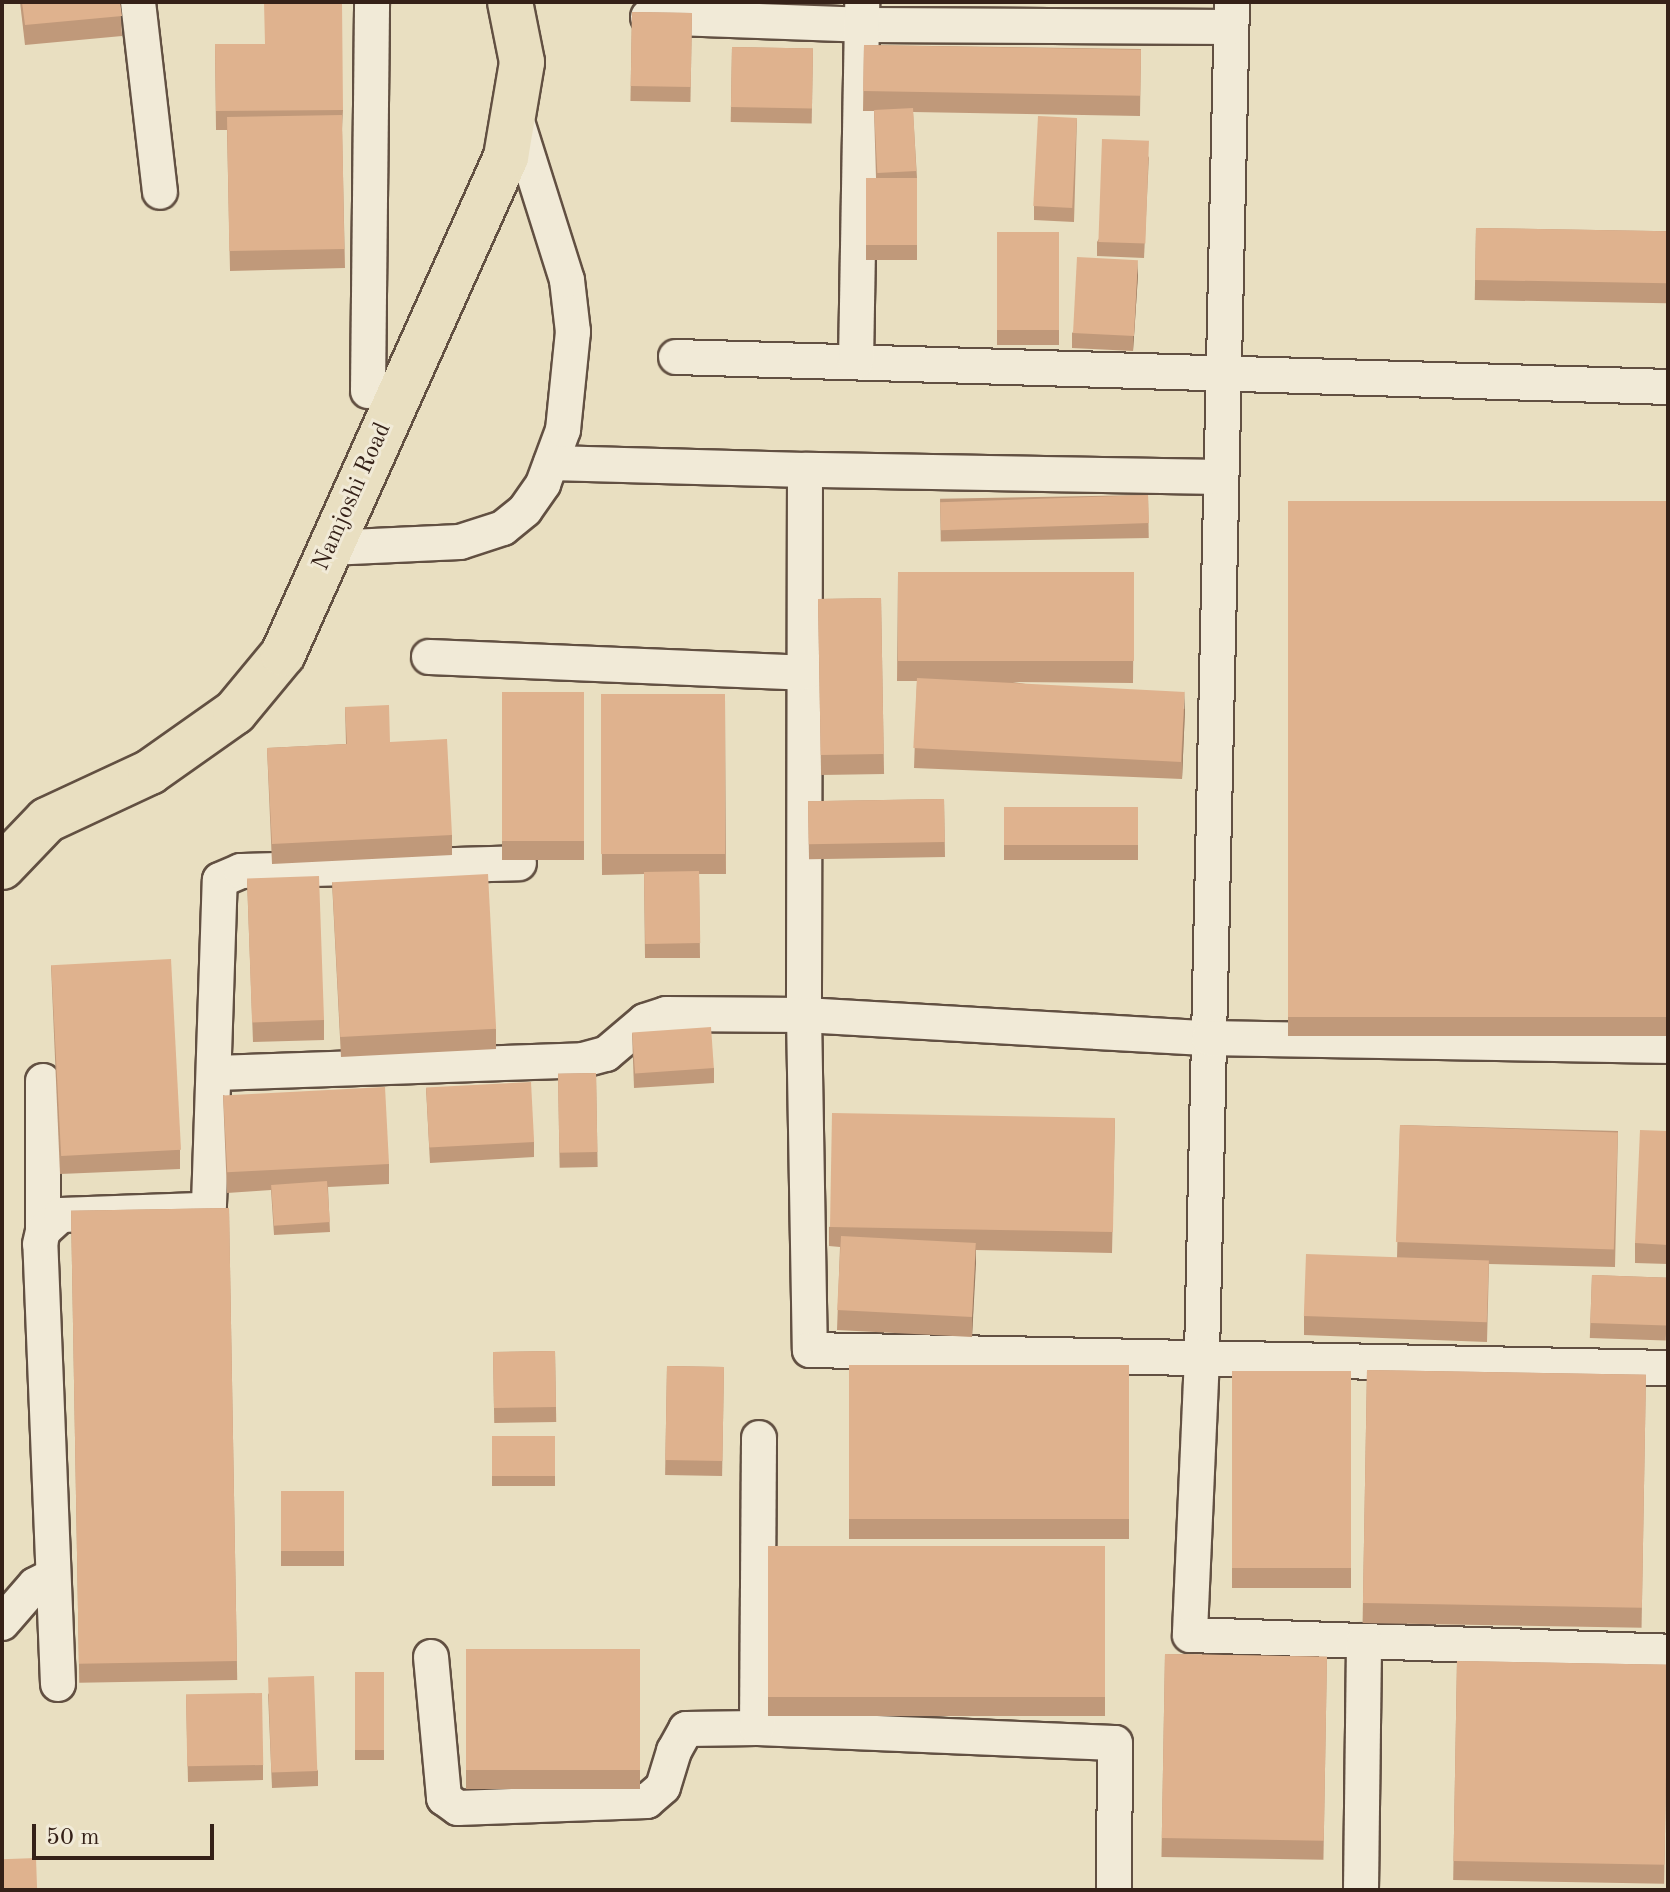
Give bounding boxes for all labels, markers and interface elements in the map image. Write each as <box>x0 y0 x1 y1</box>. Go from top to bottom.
street label: Namjoshi Road <box>307 418 399 576</box>
scale bar <box>36 1808 218 1858</box>
text: 50 m <box>46 1826 100 1850</box>

